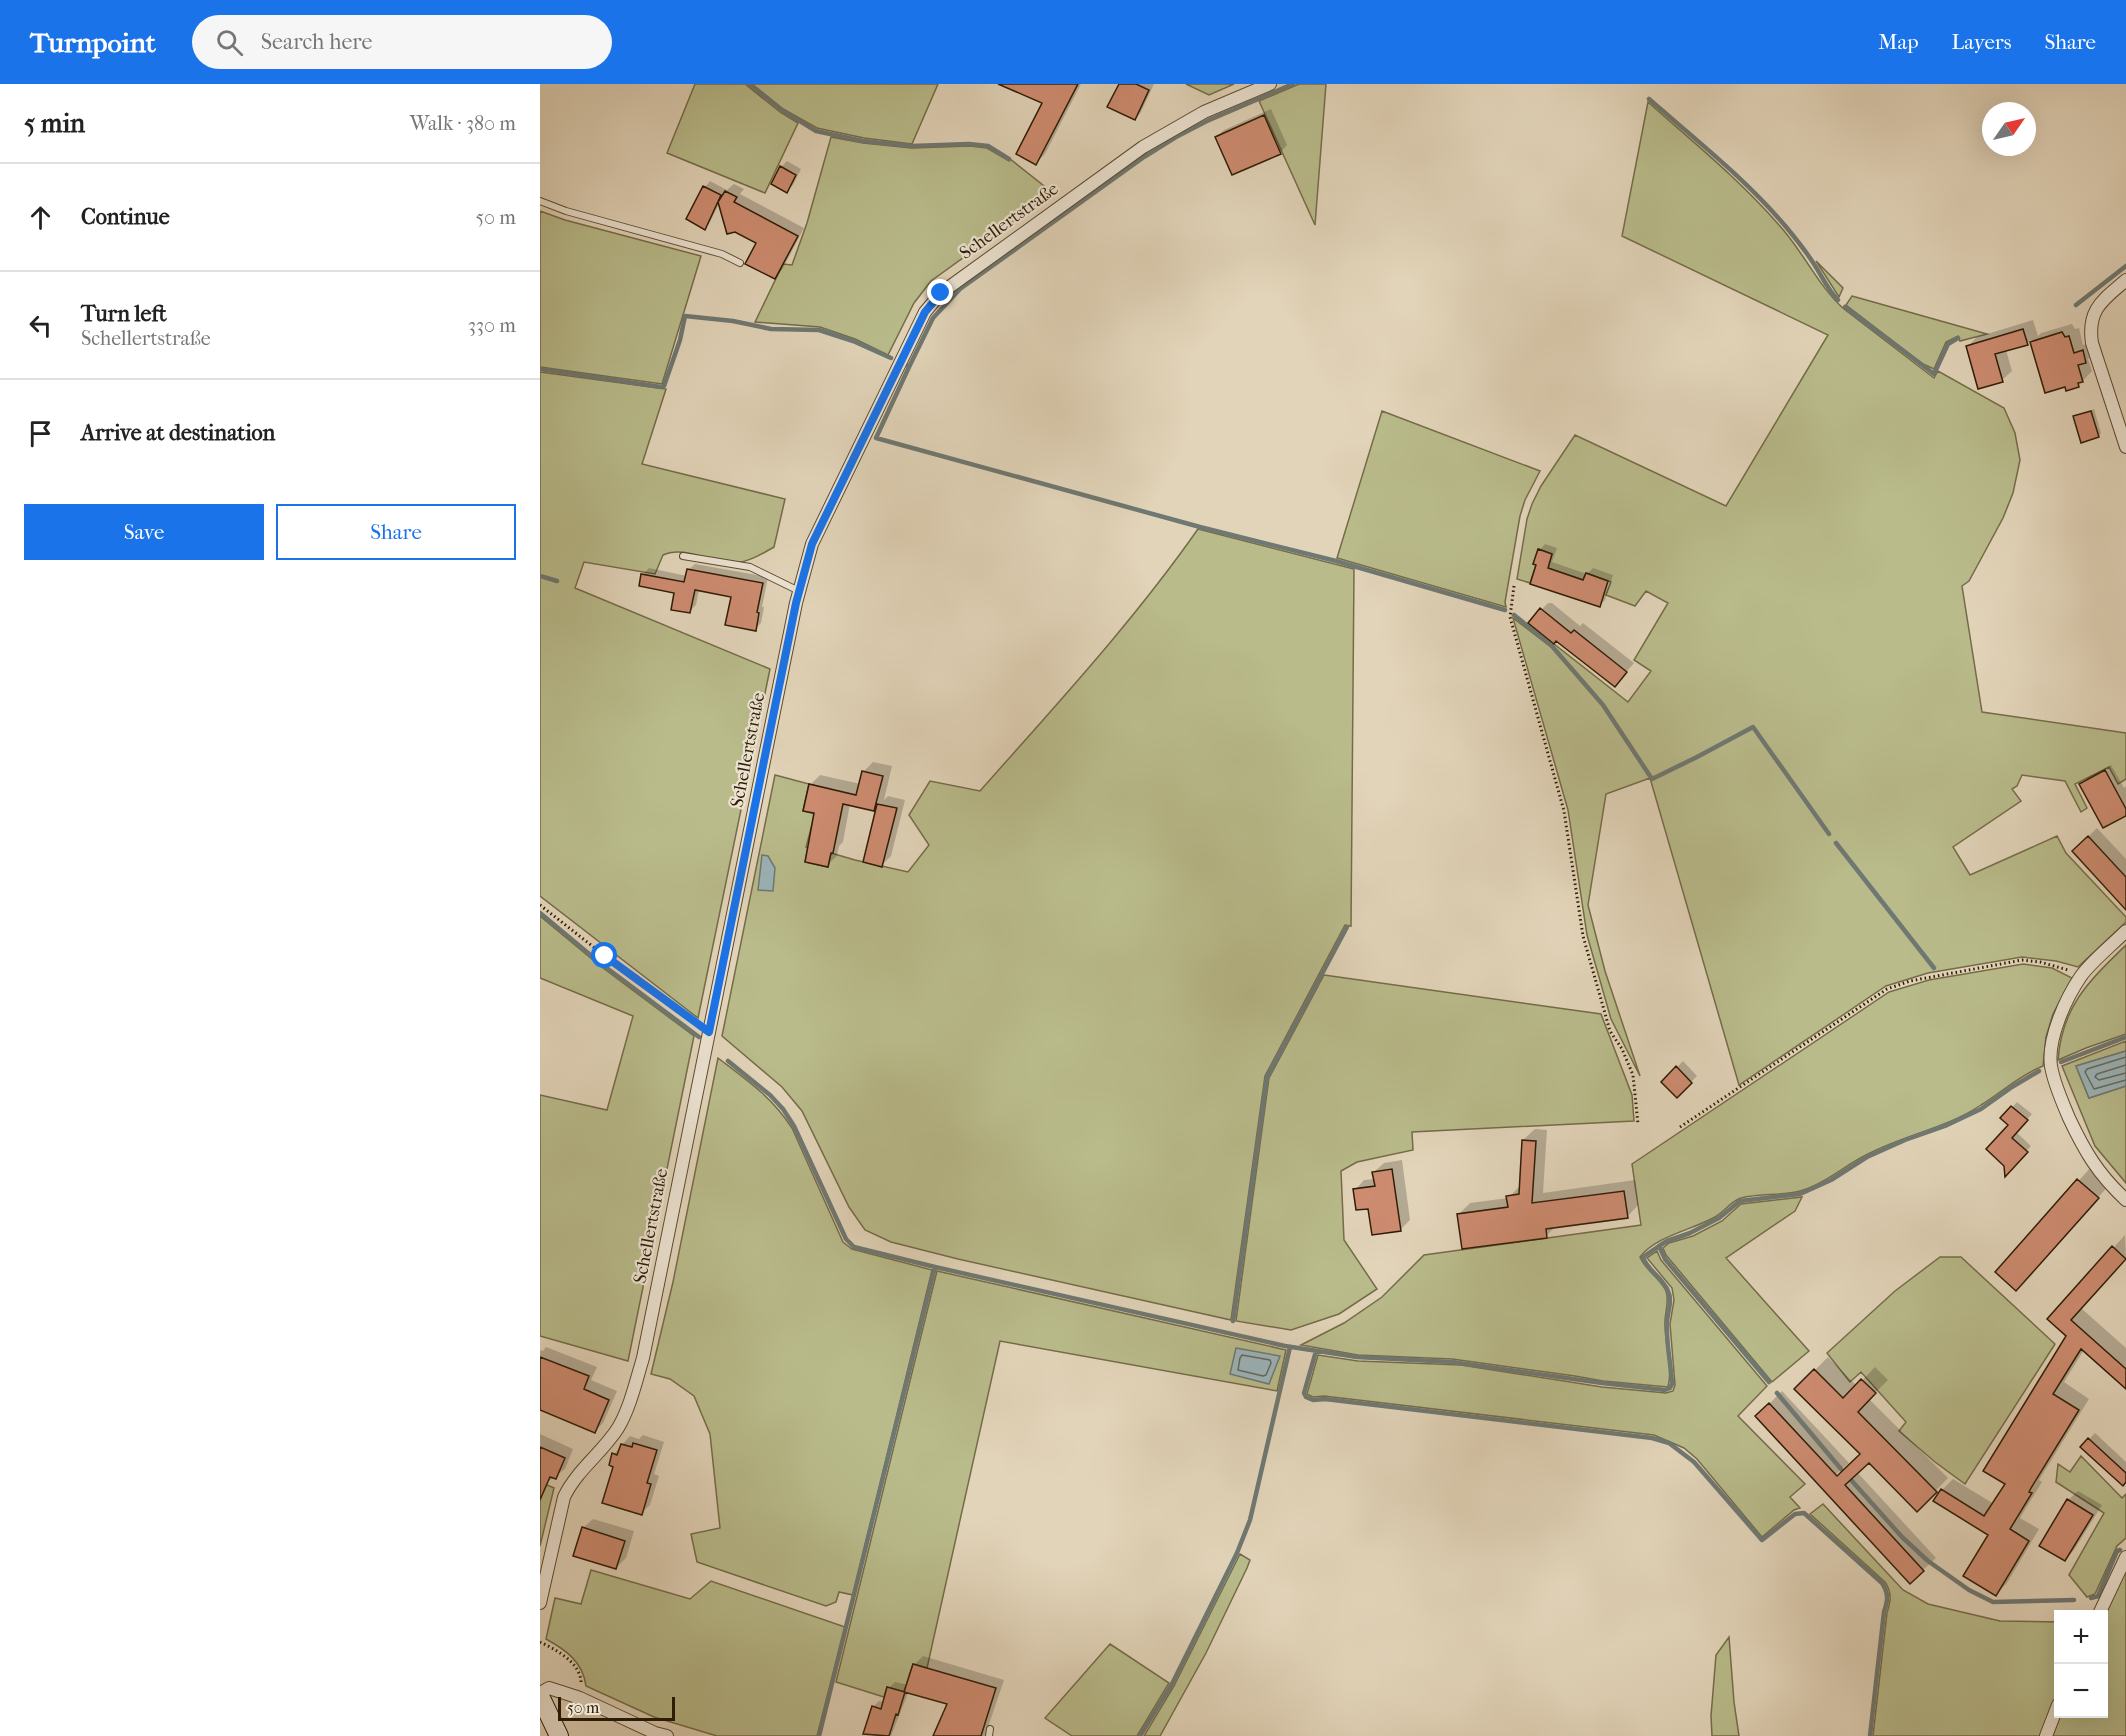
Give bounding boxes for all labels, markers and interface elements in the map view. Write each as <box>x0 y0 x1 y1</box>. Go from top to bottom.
search box <box>192 15 612 69</box>
text: Turnpoint <box>30 26 156 59</box>
icon: search <box>213 26 246 59</box>
text: Search here <box>261 29 372 55</box>
text: Map <box>1878 30 1919 54</box>
text: Layers <box>1952 30 2011 54</box>
text: Share <box>2044 30 2096 54</box>
north arrow <box>1982 102 2036 156</box>
text: 5 min <box>24 108 85 139</box>
text: Walk · 380 m <box>410 112 516 135</box>
street label: Schellertstraße <box>956 178 1062 264</box>
icon: ahead <box>24 201 57 234</box>
text: Continue <box>81 204 170 230</box>
text: 50 m <box>475 206 516 229</box>
route end <box>927 279 953 305</box>
text: Turn left <box>81 301 167 327</box>
icon: left <box>24 309 57 342</box>
text: 330 m <box>468 314 516 337</box>
text: Schellertstraße <box>81 327 211 350</box>
icon: arrive <box>24 417 57 450</box>
text: Arrive at destination <box>81 420 275 446</box>
button: Save <box>24 504 264 560</box>
button: Share <box>276 504 516 560</box>
street label: Schellertstraße <box>727 691 769 809</box>
route start <box>591 942 617 968</box>
street label: Schellertstraße <box>630 1167 672 1285</box>
map controls <box>2054 1610 2108 1718</box>
button: + <box>2054 1610 2108 1664</box>
button: − <box>2054 1664 2108 1718</box>
scale bar <box>558 1694 675 1722</box>
text: 50 m <box>567 1698 599 1717</box>

